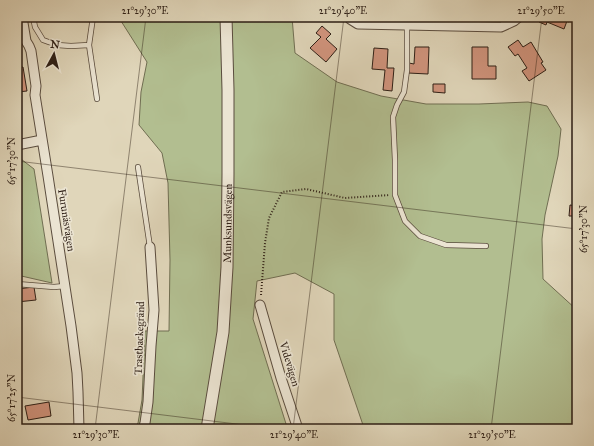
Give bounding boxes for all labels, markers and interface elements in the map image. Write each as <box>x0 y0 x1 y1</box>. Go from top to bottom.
text: 21°29'30"E <box>122 5 168 17</box>
text: 21°29'40"E <box>319 5 367 17</box>
text: 21°29'50"E <box>517 5 565 17</box>
north arrow <box>34 34 74 74</box>
text: N <box>50 38 61 52</box>
text: 65°17'30"N <box>6 136 18 185</box>
street label: Munksundsvägen <box>221 184 235 263</box>
street label: Furunäsvägen <box>55 188 78 252</box>
text: 65°17'30"N <box>578 204 590 253</box>
street label: Trastbackegränd <box>132 301 147 375</box>
street label: Videvägen <box>276 339 303 388</box>
text: 65°17'25"N <box>6 374 18 422</box>
text: 21°29'30"E <box>73 429 119 441</box>
text: 21°29'40"E <box>270 429 318 441</box>
text: 21°29'50"E <box>468 429 516 441</box>

